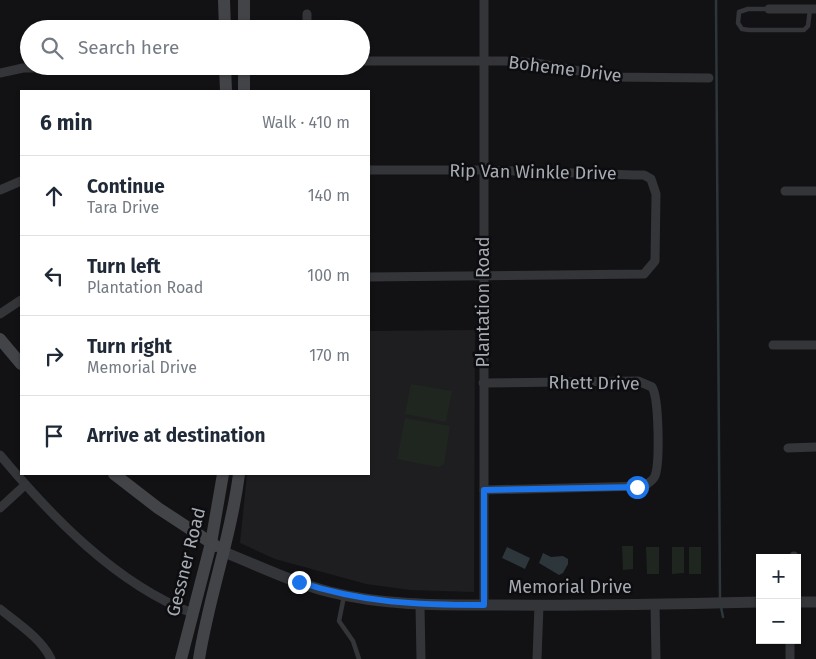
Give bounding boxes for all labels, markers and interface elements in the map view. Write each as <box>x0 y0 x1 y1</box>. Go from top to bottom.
search box <box>20 20 370 75</box>
icon: search <box>38 34 66 62</box>
text: Search here <box>78 36 179 59</box>
street label: Boheme Drive <box>507 51 623 87</box>
text: 6 min <box>40 110 93 136</box>
text: Walk · 410 m <box>262 113 350 132</box>
street label: Rip Van Winkle Drive <box>449 160 617 184</box>
text: Continue <box>87 175 165 198</box>
icon: ahead <box>40 182 68 210</box>
text: 140 m <box>308 186 350 205</box>
text: Tara Drive <box>87 198 159 217</box>
street label: Plantation Road <box>472 237 494 367</box>
text: Turn left <box>87 255 161 278</box>
icon: left <box>40 262 68 290</box>
text: 100 m <box>307 266 350 285</box>
text: Plantation Road <box>87 278 203 297</box>
text: Turn right <box>87 335 172 358</box>
icon: right <box>40 342 68 370</box>
text: 170 m <box>309 346 350 365</box>
text: Memorial Drive <box>87 358 197 377</box>
street label: Rhett Drive <box>548 371 640 395</box>
icon: arrive <box>40 422 68 450</box>
text: Arrive at destination <box>87 424 266 447</box>
route start <box>626 476 649 499</box>
street label: Gessner Road <box>162 505 210 619</box>
map controls <box>756 554 801 644</box>
button: + <box>756 554 801 599</box>
route end <box>288 571 311 594</box>
street label: Memorial Drive <box>508 576 632 598</box>
button: − <box>756 599 801 644</box>

